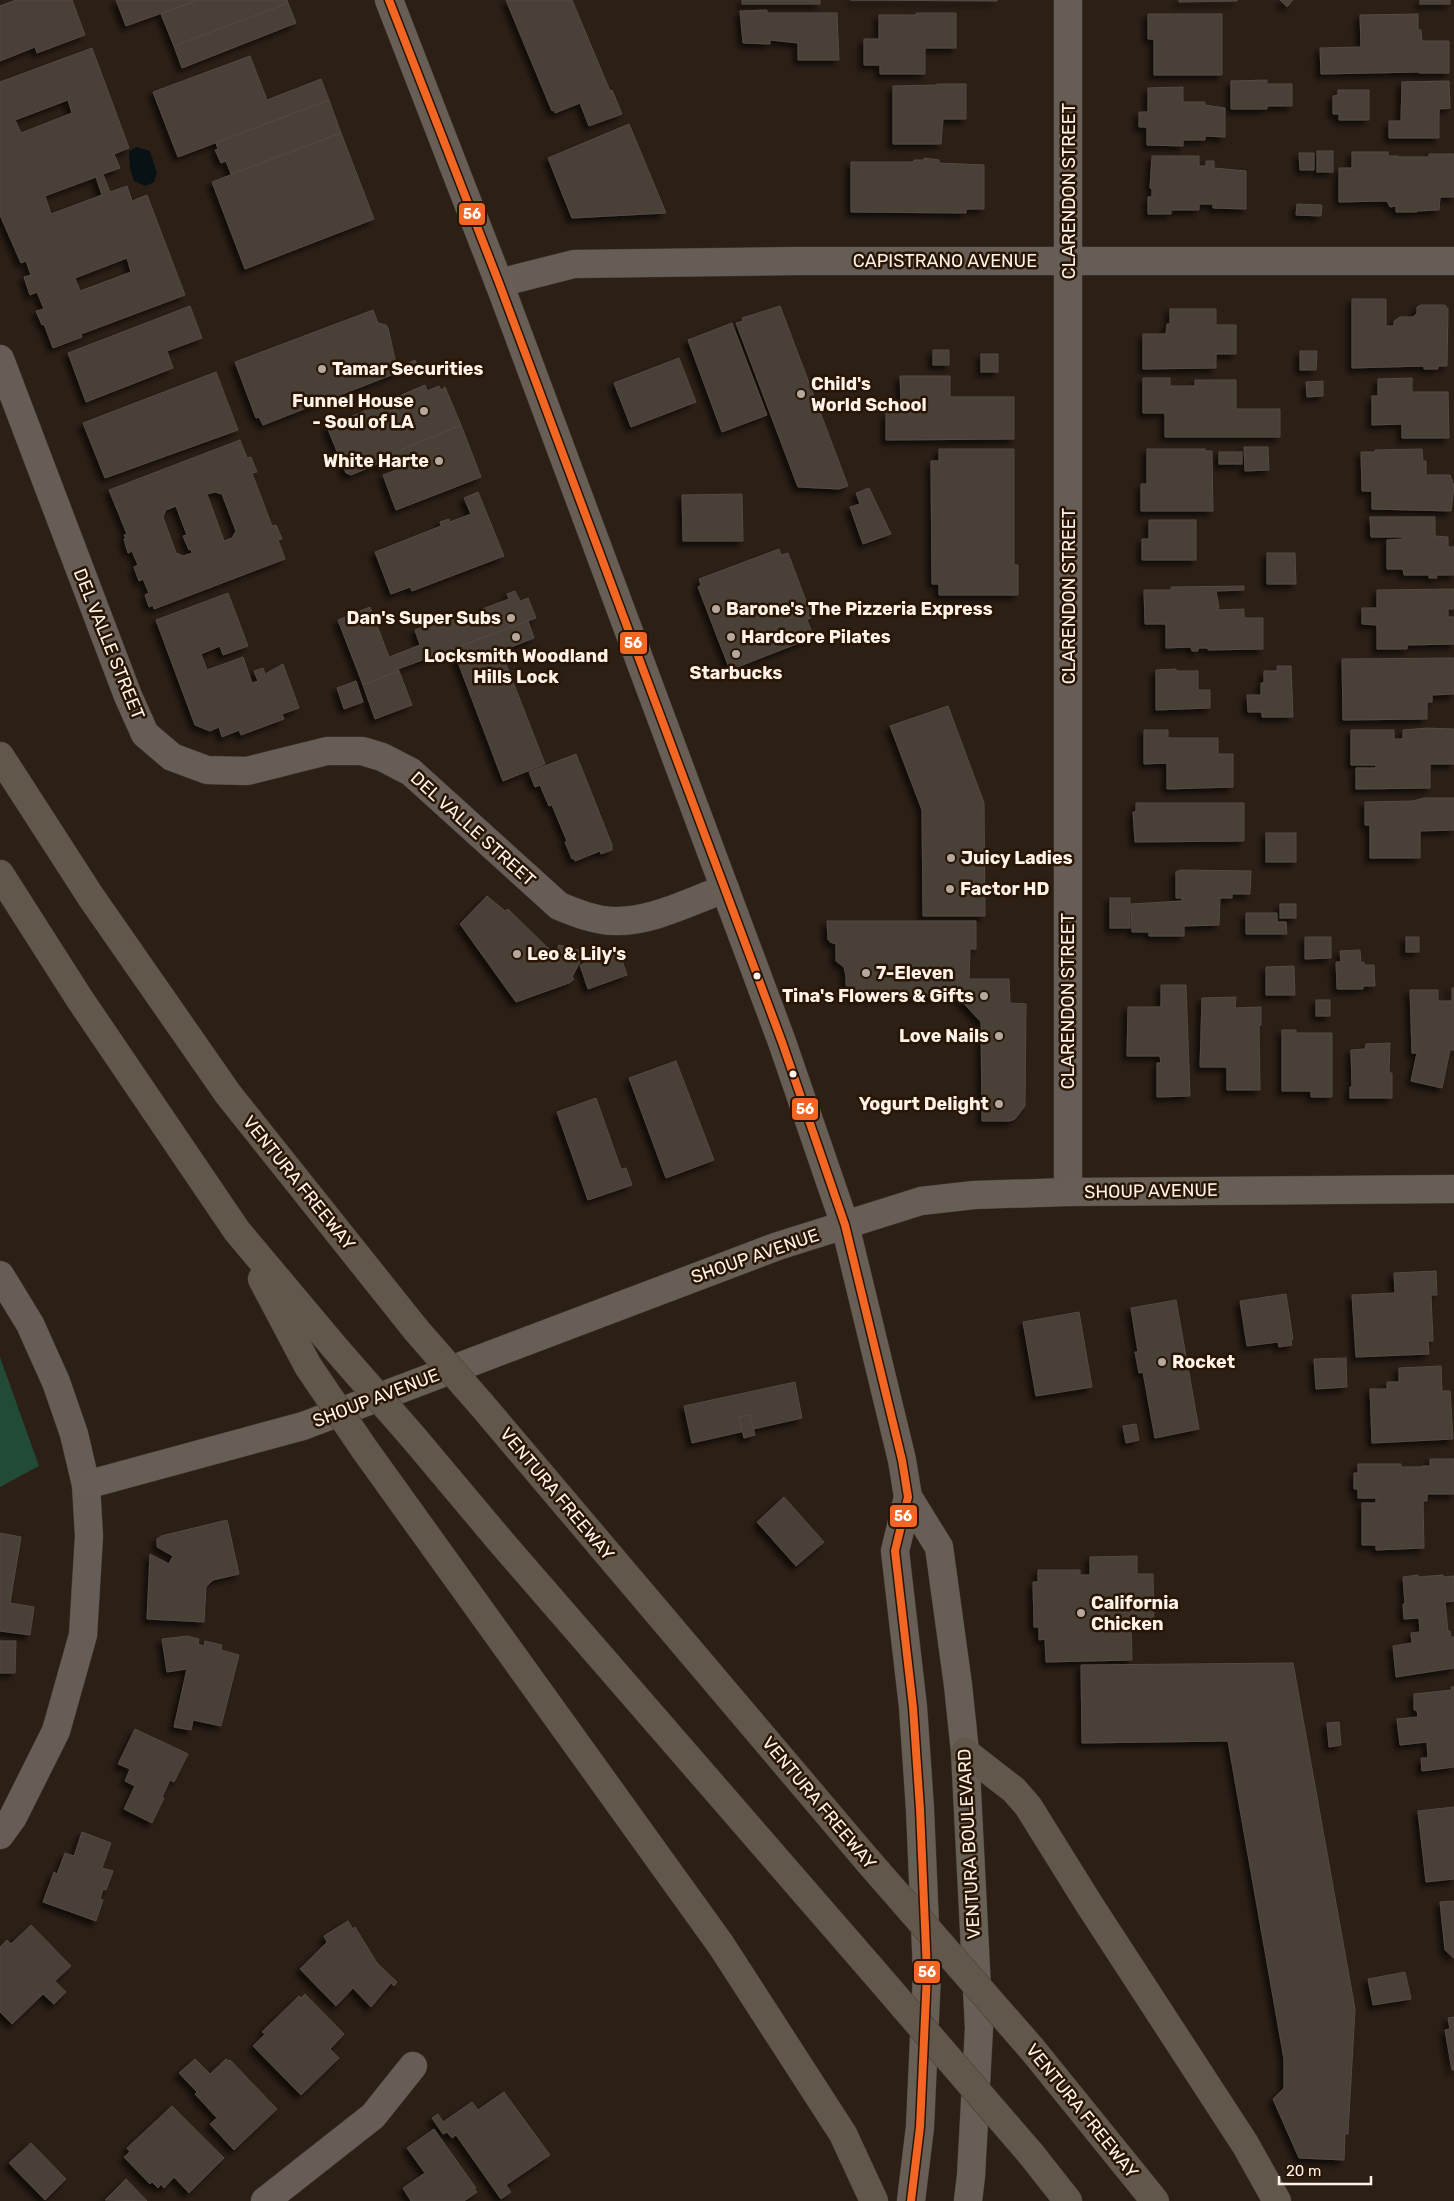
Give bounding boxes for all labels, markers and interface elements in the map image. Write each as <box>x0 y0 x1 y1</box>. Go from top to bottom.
street label: CLARENDON STREET <box>1058 103 1080 279</box>
line badge: 56 <box>458 202 486 226</box>
text: 56 <box>463 206 481 223</box>
street label: CAPISTRANO AVENUE <box>853 250 1037 272</box>
place label: Tamar Securities <box>332 358 483 380</box>
marker: Tamar Securities <box>316 363 328 375</box>
place label: Child's World School <box>811 373 927 416</box>
marker: Child's World School <box>795 388 807 400</box>
place label: Funnel House - Soul of LA <box>292 390 414 433</box>
marker: Funnel House - Soul of LA <box>418 405 430 417</box>
place label: White Harte <box>323 450 429 472</box>
marker: White Harte <box>433 455 445 467</box>
street label: CLARENDON STREET <box>1058 508 1080 684</box>
street label: DEL VALLE STREET <box>69 565 149 723</box>
place label: Barone's The Pizzeria Express <box>726 598 993 620</box>
marker: Barone's The Pizzeria Express <box>710 603 722 615</box>
place label: Dan's Super Subs <box>347 607 501 629</box>
marker: Dan's Super Subs <box>505 612 517 624</box>
place label: Hardcore Pilates <box>741 626 891 648</box>
marker: Locksmith Woodland Hills Lock <box>510 631 522 643</box>
line badge: 56 <box>619 631 648 655</box>
marker: Hardcore Pilates <box>725 631 737 643</box>
text: 56 <box>624 635 642 652</box>
place label: Locksmith Woodland Hills Lock <box>424 645 608 688</box>
marker: Starbucks <box>730 648 742 660</box>
place label: Starbucks <box>690 662 783 684</box>
street label: DEL VALLE STREET <box>406 767 540 891</box>
place label: Juicy Ladies <box>961 847 1073 869</box>
marker: Juicy Ladies <box>945 852 957 864</box>
place label: Factor HD <box>960 878 1049 900</box>
marker: Factor HD <box>944 883 956 895</box>
street label: CLARENDON STREET <box>1057 913 1079 1089</box>
place label: Leo & Lily's <box>527 943 626 965</box>
marker: Leo & Lily's <box>511 948 523 960</box>
place label: 7-Eleven <box>876 962 954 984</box>
marker: 7-Eleven <box>860 967 872 979</box>
unlabelled marker <box>752 971 762 981</box>
place label: Tina's Flowers & Gifts <box>782 985 974 1007</box>
marker: Tina's Flowers & Gifts <box>978 990 990 1002</box>
place label: Love Nails <box>899 1025 989 1047</box>
marker: Love Nails <box>993 1030 1005 1042</box>
unlabelled marker <box>788 1069 798 1079</box>
place label: Yogurt Delight <box>859 1093 989 1115</box>
line badge: 56 <box>791 1097 819 1121</box>
marker: Yogurt Delight <box>993 1098 1005 1110</box>
text: 56 <box>796 1101 814 1118</box>
street label: VENTURA FREEWAY <box>238 1111 360 1255</box>
street label: SHOUP AVENUE <box>1084 1179 1218 1203</box>
street label: SHOUP AVENUE <box>688 1224 822 1288</box>
place label: Rocket <box>1172 1351 1235 1373</box>
marker: Rocket <box>1156 1356 1168 1368</box>
street label: SHOUP AVENUE <box>310 1364 442 1432</box>
street label: VENTURA FREEWAY <box>495 1423 619 1565</box>
line badge: 56 <box>889 1504 918 1528</box>
text: 56 <box>894 1508 912 1525</box>
place label: California Chicken <box>1091 1592 1179 1635</box>
marker: California Chicken <box>1075 1607 1087 1619</box>
street label: VENTURA FREEWAY <box>757 1732 881 1874</box>
street label: VENTURA BOULEVARD <box>953 1748 985 1940</box>
line badge: 56 <box>913 1960 941 1984</box>
text: 56 <box>918 1964 936 1981</box>
street label: VENTURA FREEWAY <box>1021 2039 1143 2183</box>
scale bar <box>1279 2154 1372 2186</box>
text: 20 m <box>1286 2162 1321 2180</box>

